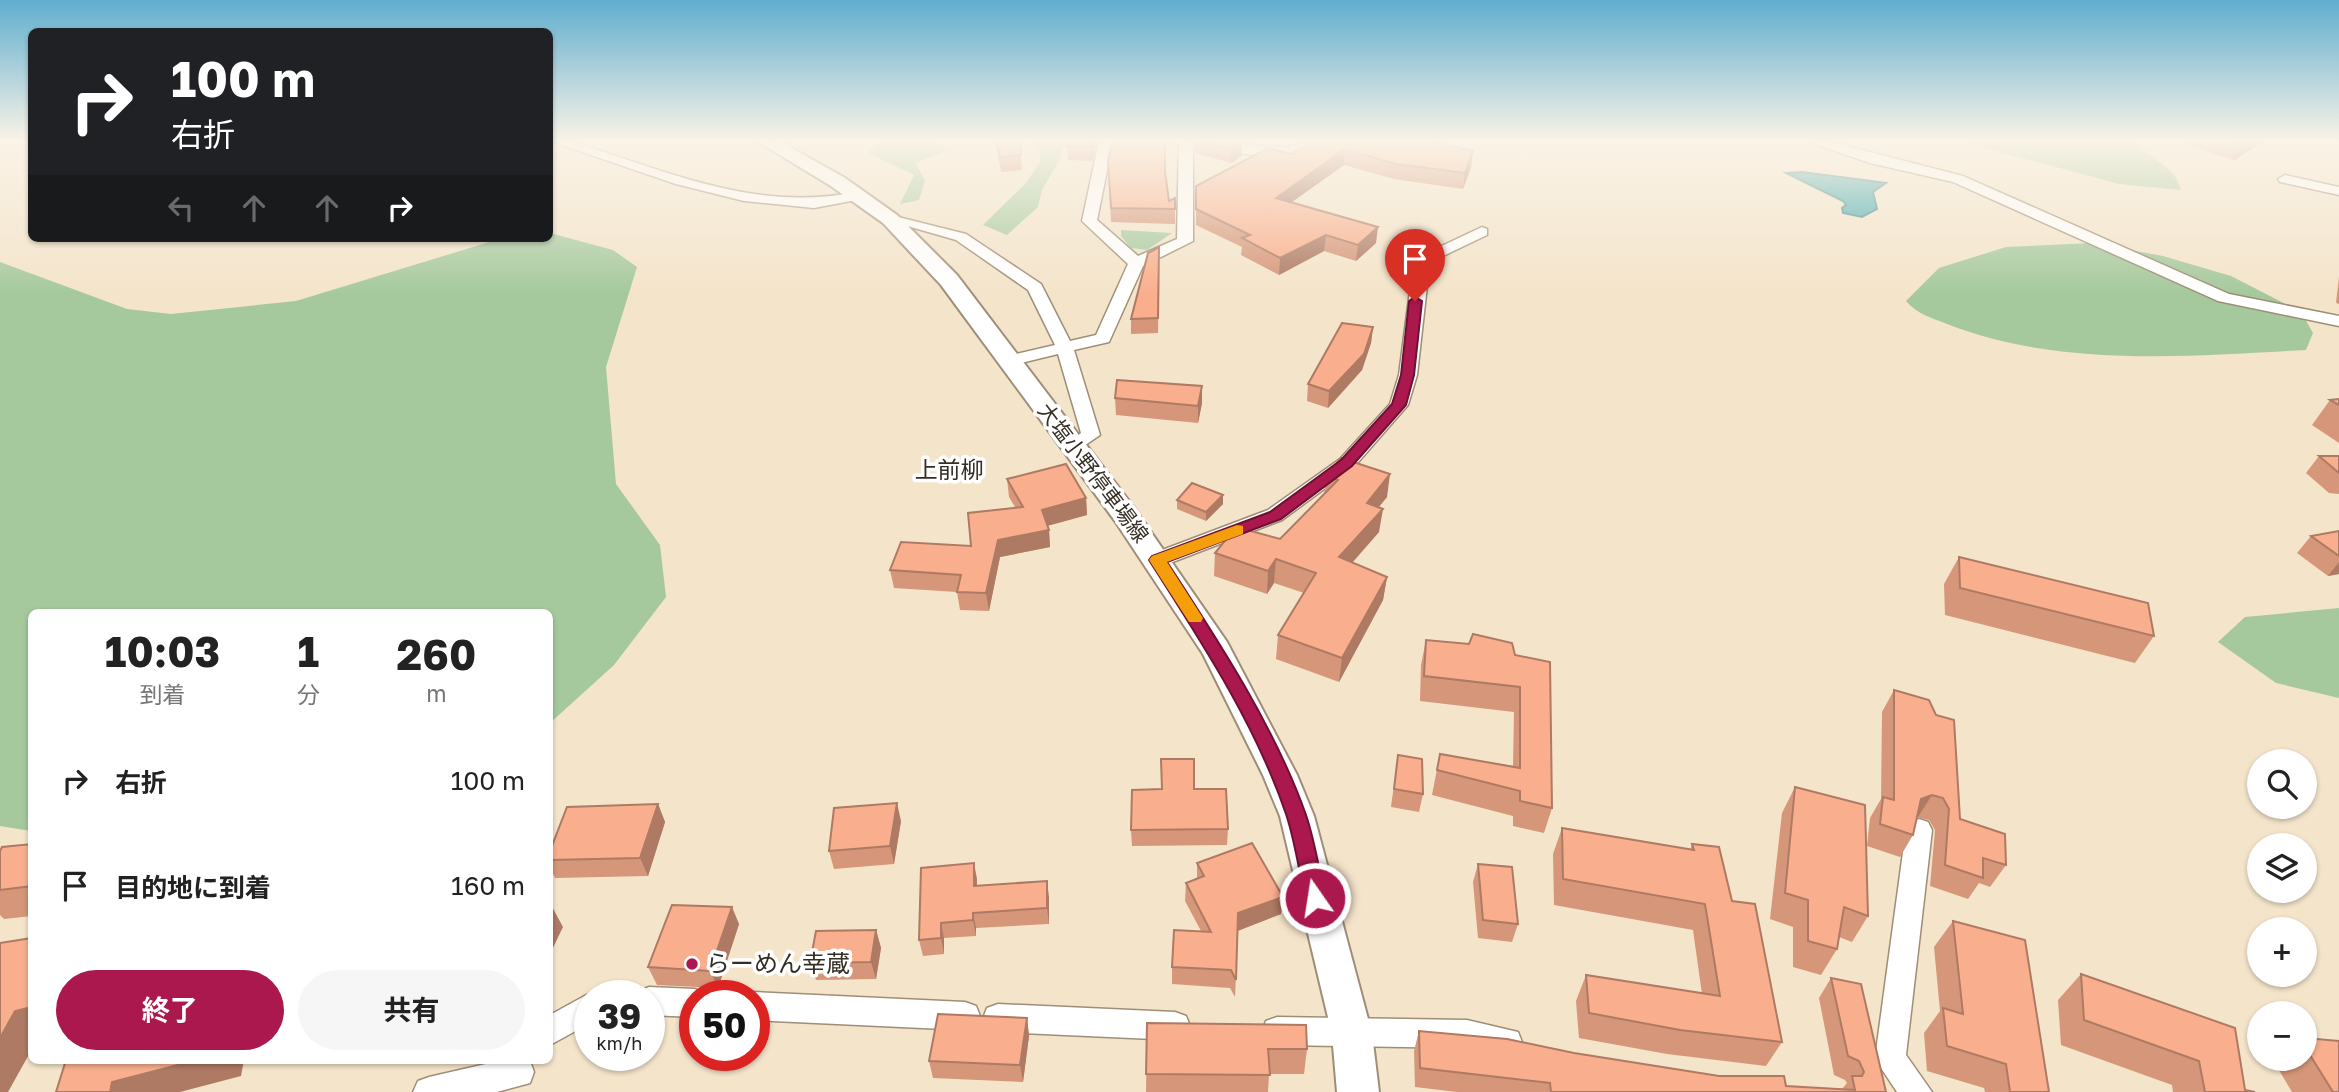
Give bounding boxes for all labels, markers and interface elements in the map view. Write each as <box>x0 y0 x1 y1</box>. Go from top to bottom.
text: 100 m <box>171 49 315 108</box>
icon: right <box>56 56 147 147</box>
text: 右折 <box>171 115 235 153</box>
icon: left <box>162 189 200 227</box>
icon: ahead <box>235 189 273 227</box>
icon: ahead <box>308 189 346 227</box>
icon: right <box>381 189 419 227</box>
pin <box>1385 229 1445 301</box>
icon: arrive <box>1396 240 1434 278</box>
street label: 大塩小野停車場線 <box>1033 397 1155 547</box>
district label: 上前柳 <box>915 455 984 483</box>
text: 10:03 <box>105 626 220 676</box>
text: 1 <box>298 626 319 676</box>
text: 260 <box>397 629 476 679</box>
text: m <box>426 679 447 707</box>
text: 到着 <box>139 680 185 708</box>
text: 分 <box>297 680 320 708</box>
map controls <box>2247 749 2317 1071</box>
button: search <box>2247 749 2317 819</box>
icon: right <box>56 762 94 800</box>
text: 100 m <box>451 765 525 796</box>
text: 右折 <box>115 767 167 798</box>
button: layers <box>2247 833 2317 903</box>
position arrow <box>1278 861 1352 935</box>
icon: arrive <box>56 867 94 905</box>
text: 160 m <box>451 870 525 901</box>
text: 目的地に到着 <box>115 872 271 903</box>
button: + <box>2247 917 2317 987</box>
place label: らーめん幸蔵 <box>706 948 850 977</box>
marker: らーめん幸蔵 <box>684 956 700 972</box>
button: 終了 <box>56 970 284 1050</box>
button: 共有 <box>298 970 525 1050</box>
speed limit sign: 50 <box>679 980 770 1071</box>
text: 39 <box>598 995 641 1037</box>
button: − <box>2247 1001 2317 1071</box>
text: km/h <box>597 1032 642 1054</box>

